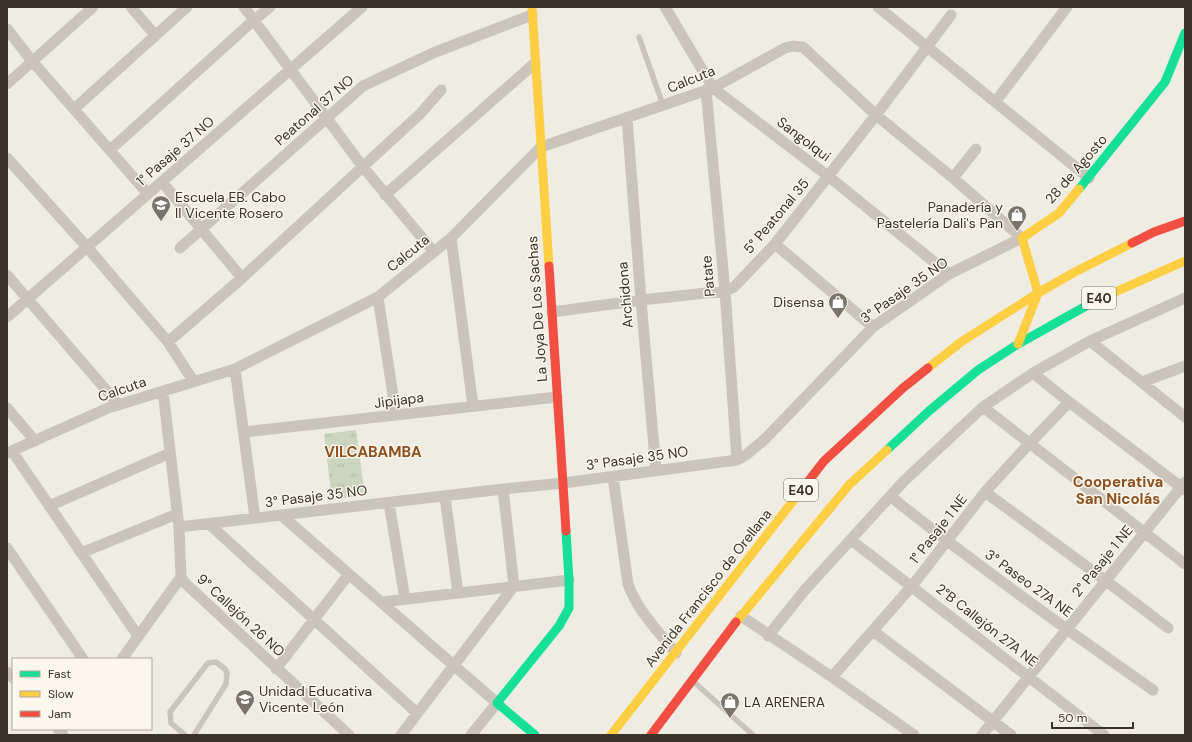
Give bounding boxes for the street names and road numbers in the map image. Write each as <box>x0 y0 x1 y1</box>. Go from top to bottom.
street label: Calcuta <box>664 61 718 97</box>
street label: Peatonal 37 NO <box>271 71 357 149</box>
street label: 1° Pasaje 37 NO <box>132 112 218 190</box>
street label: Sangolqui <box>773 113 835 165</box>
street label: 28 de Agosto <box>1041 131 1111 207</box>
street label: 5° Peatonal 35 <box>739 175 813 257</box>
street label: Calcuta <box>383 230 433 276</box>
street label: La Joya De Los Sachas <box>523 236 551 382</box>
street label: 3° Pasaje 35 NO <box>857 253 951 327</box>
street label: Patate <box>697 255 719 297</box>
street label: Archidona <box>613 261 637 329</box>
road number: E40 <box>1082 287 1116 309</box>
street label: Calcuta <box>95 372 149 406</box>
street label: Jipijapa <box>373 388 425 412</box>
street label: 3° Pasaje 35 NO <box>585 442 689 474</box>
road number: E40 <box>784 479 818 501</box>
street label: 3° Pasaje 35 NO <box>264 481 368 511</box>
street label: 1° Pasaje 1 NE <box>905 490 971 568</box>
street label: Avenida Francisco de Orellana <box>641 505 775 671</box>
street label: 2° Pasaje 1 NE <box>1068 521 1137 601</box>
street label: 3° Paseo 27A NE <box>982 545 1076 621</box>
street label: 9° Callejón 26 NO <box>193 570 289 660</box>
street label: 2°B Callejón 27A NE <box>932 579 1042 671</box>

